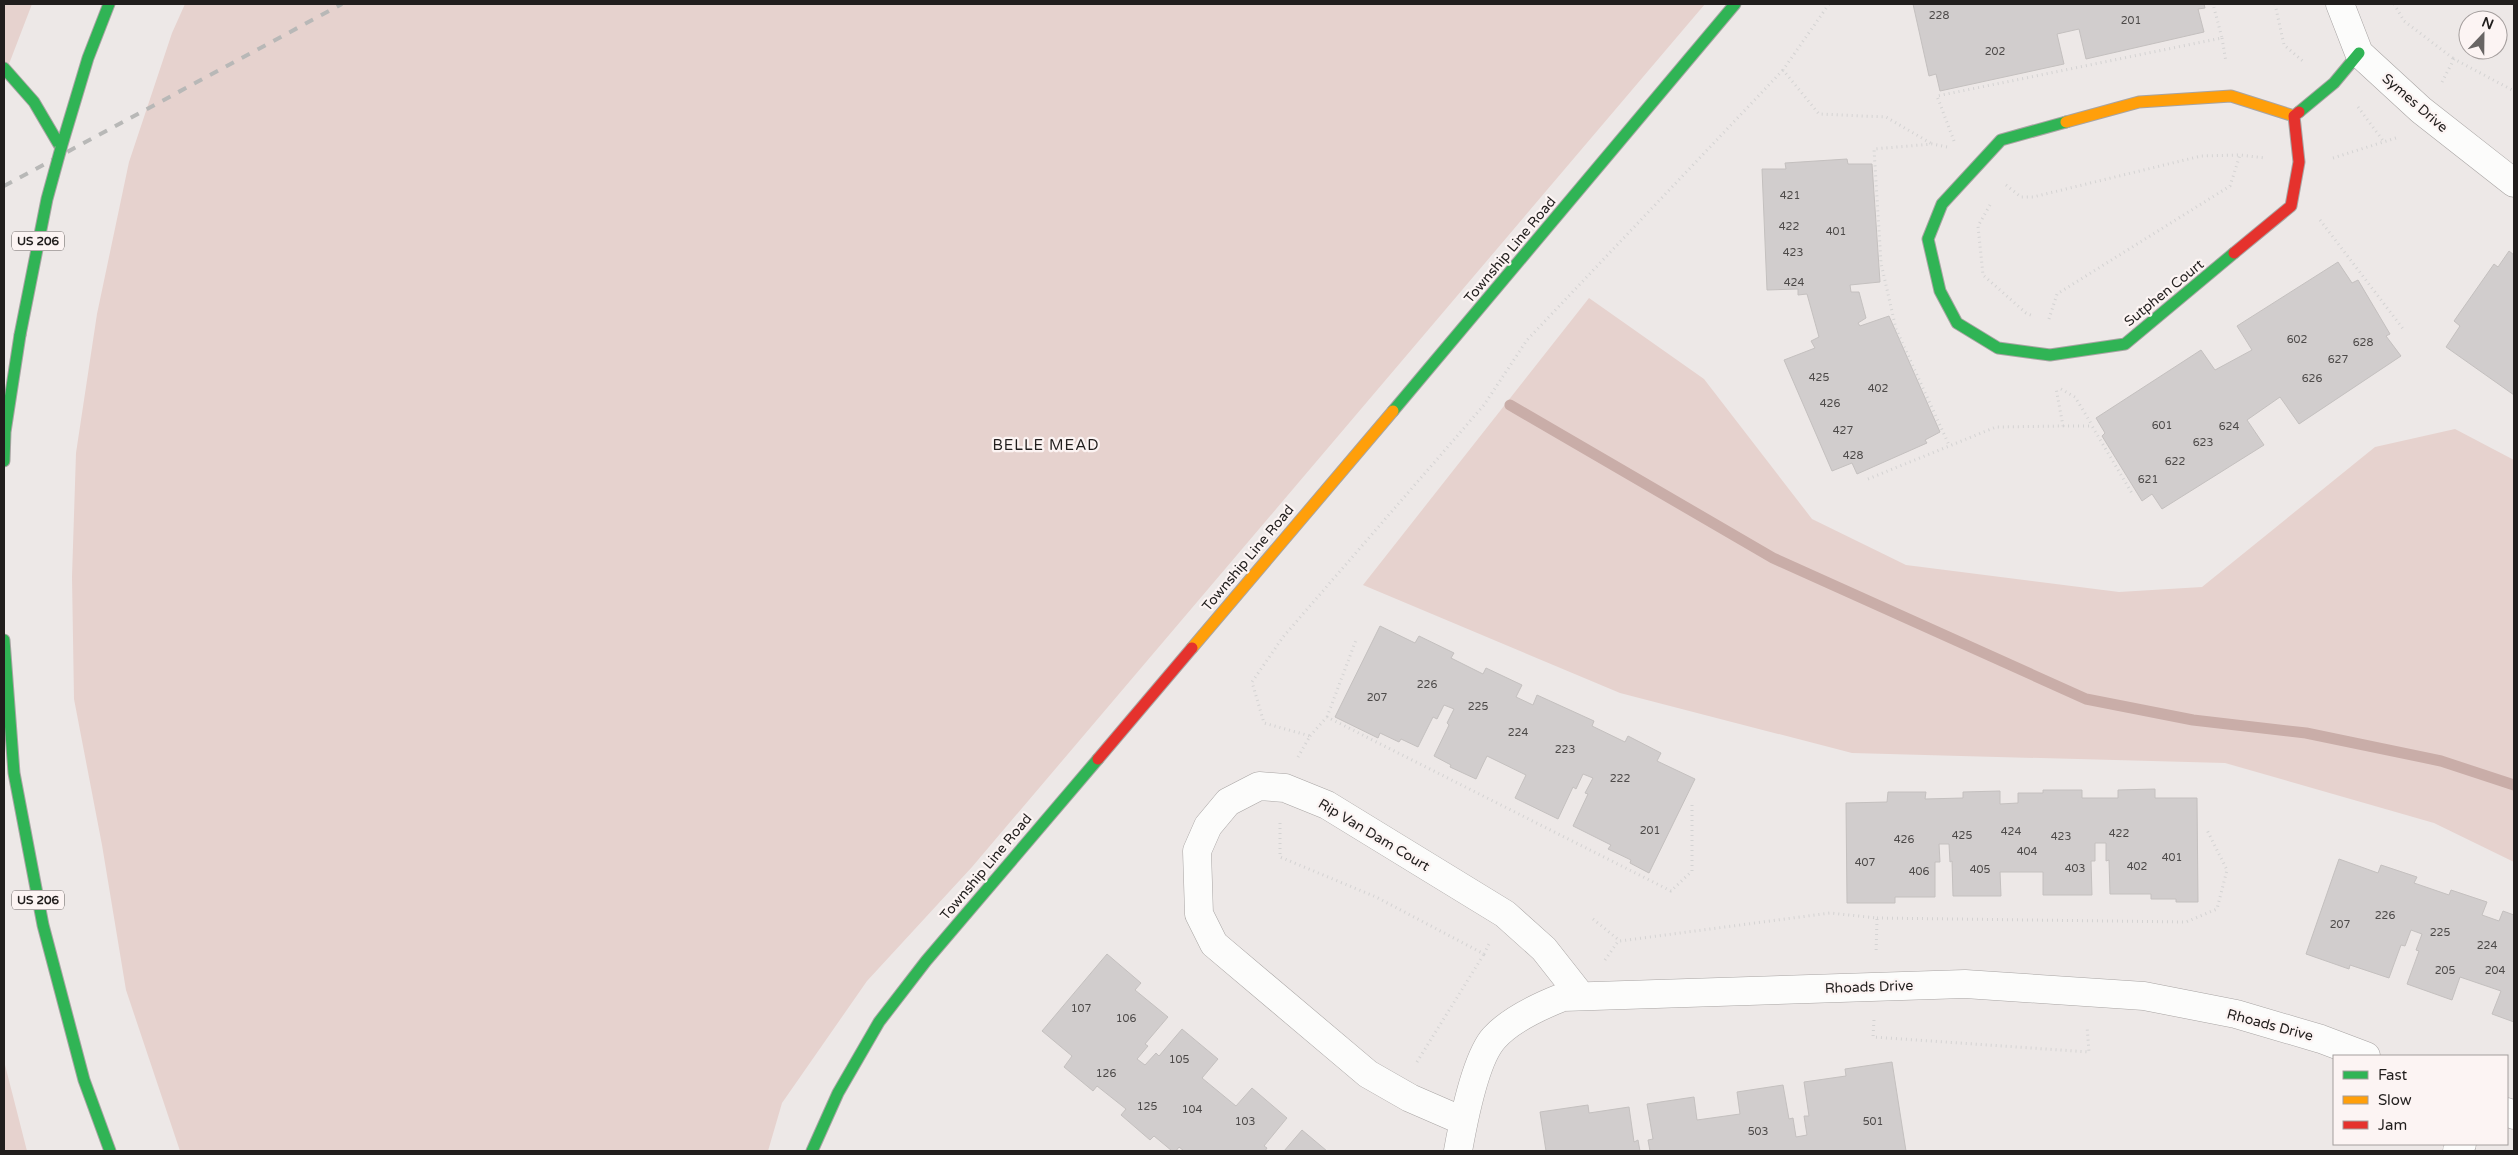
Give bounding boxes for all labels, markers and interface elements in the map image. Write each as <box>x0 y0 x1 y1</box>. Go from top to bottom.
house number: 228 <box>1929 9 1949 22</box>
north arrow <box>2458 10 2508 60</box>
text: N <box>2479 13 2496 33</box>
house number: 201 <box>2121 14 2141 27</box>
house number: 202 <box>1985 45 2005 58</box>
street label: Symes Drive <box>2379 70 2451 136</box>
house number: 421 <box>1780 189 1800 202</box>
street label: Township Line Road <box>1461 193 1559 307</box>
house number: 422 <box>1779 220 1799 233</box>
house number: 401 <box>1826 225 1846 238</box>
road number: US 206 <box>12 232 64 250</box>
house number: 423 <box>1783 246 1803 259</box>
street label: Sutphen Court <box>2121 255 2208 330</box>
house number: 424 <box>1784 276 1804 289</box>
house number: 602 <box>2287 333 2307 346</box>
house number: 628 <box>2353 336 2373 349</box>
house number: 627 <box>2328 353 2348 366</box>
house number: 425 <box>1809 371 1829 384</box>
house number: 626 <box>2302 372 2322 385</box>
house number: 402 <box>1868 382 1888 395</box>
house number: 426 <box>1820 397 1840 410</box>
house number: 601 <box>2152 419 2172 432</box>
house number: 624 <box>2219 420 2239 433</box>
house number: 427 <box>1833 424 1853 437</box>
district label: BELLE MEAD <box>992 436 1100 454</box>
house number: 623 <box>2193 436 2213 449</box>
house number: 428 <box>1843 449 1863 462</box>
house number: 622 <box>2165 455 2185 468</box>
house number: 621 <box>2138 473 2158 486</box>
street label: Township Line Road <box>1199 501 1297 615</box>
house number: 226 <box>1417 678 1437 691</box>
house number: 207 <box>1367 691 1387 704</box>
house number: 225 <box>1468 700 1488 713</box>
house number: 224 <box>1508 726 1528 739</box>
house number: 223 <box>1555 743 1575 756</box>
house number: 222 <box>1610 772 1630 785</box>
street label: Rip Van Dam Court <box>1315 795 1433 875</box>
street label: Township Line Road <box>937 810 1035 924</box>
house number: 201 <box>1640 824 1660 837</box>
house number: 424 <box>2001 825 2021 838</box>
house number: 422 <box>2109 827 2129 840</box>
house number: 425 <box>1952 829 1972 842</box>
house number: 423 <box>2051 830 2071 843</box>
house number: 426 <box>1894 833 1914 846</box>
house number: 404 <box>2017 845 2037 858</box>
house number: 401 <box>2162 851 2182 864</box>
house number: 407 <box>1855 856 1875 869</box>
house number: 402 <box>2127 860 2147 873</box>
house number: 403 <box>2065 862 2085 875</box>
house number: 405 <box>1970 863 1990 876</box>
house number: 406 <box>1909 865 1929 878</box>
road number: US 206 <box>12 890 64 910</box>
house number: 226 <box>2375 909 2395 922</box>
house number: 207 <box>2330 918 2350 931</box>
house number: 225 <box>2430 926 2450 939</box>
house number: 224 <box>2477 939 2497 952</box>
house number: 205 <box>2435 964 2455 977</box>
house number: 204 <box>2485 964 2505 977</box>
street label: Rhoads Drive <box>1824 977 1914 997</box>
house number: 107 <box>1071 1002 1091 1015</box>
street label: Rhoads Drive <box>2225 1005 2315 1045</box>
house number: 106 <box>1116 1012 1136 1025</box>
house number: 105 <box>1169 1053 1189 1066</box>
legend <box>2333 1055 2508 1145</box>
text: Fast <box>2378 1066 2408 1084</box>
house number: 126 <box>1096 1067 1116 1080</box>
text: Slow <box>2378 1091 2412 1109</box>
house number: 125 <box>1137 1100 1157 1113</box>
house number: 104 <box>1182 1103 1202 1116</box>
house number: 103 <box>1235 1115 1255 1128</box>
house number: 501 <box>1863 1115 1883 1128</box>
text: Jam <box>2378 1116 2407 1134</box>
house number: 503 <box>1748 1125 1768 1138</box>

